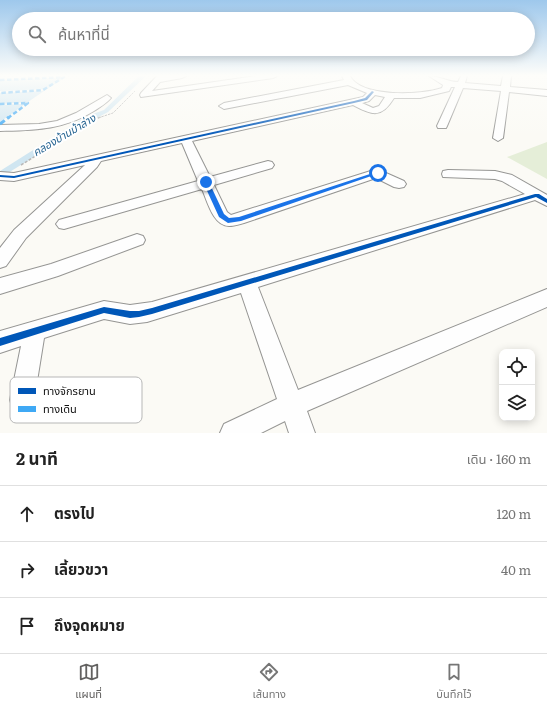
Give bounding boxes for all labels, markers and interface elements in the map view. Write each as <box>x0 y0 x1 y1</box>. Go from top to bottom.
search box <box>12 12 535 56</box>
text: ค้นหาที่นี่ <box>58 22 110 45</box>
icon: search <box>26 23 48 45</box>
water label: คลองบ้านม้าล่าง <box>29 108 99 159</box>
route start <box>369 164 387 182</box>
route end <box>197 173 215 191</box>
map controls <box>499 349 535 421</box>
button: locate <box>499 349 535 385</box>
legend <box>10 377 142 423</box>
text: ทางจักรยาน <box>43 382 96 398</box>
button: layers <box>499 385 535 421</box>
text: ทางเดิน <box>43 400 77 416</box>
text: 2 นาที <box>16 445 58 470</box>
text: เดิน · 160 m <box>467 449 531 468</box>
text: ตรงไป <box>54 501 95 524</box>
icon: ahead <box>16 503 38 525</box>
text: 120 m <box>496 504 531 523</box>
text: เลี้ยวขวา <box>54 557 108 580</box>
icon: right <box>16 559 38 581</box>
text: 40 m <box>501 560 531 579</box>
text: ถึงจุดหมาย <box>54 613 125 636</box>
icon: arrive <box>16 615 38 637</box>
tab: แผนที่ <box>75 661 102 703</box>
tab: เส้นทาง <box>253 661 286 703</box>
tab: บันทึกไว้ <box>436 661 472 703</box>

